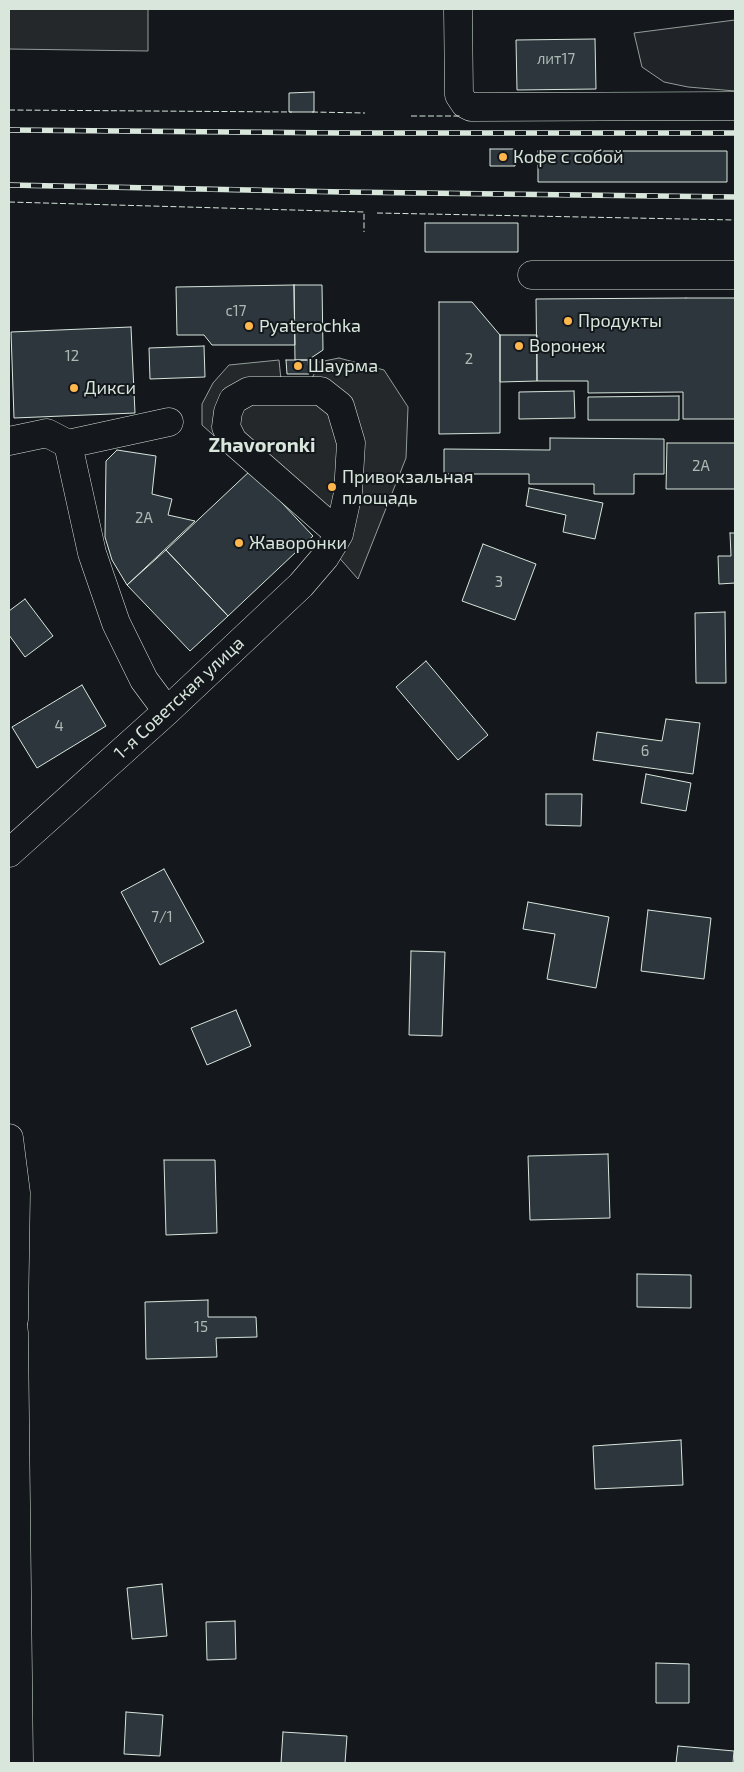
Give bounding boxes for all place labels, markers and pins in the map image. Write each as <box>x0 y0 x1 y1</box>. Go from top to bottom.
place label: Кофе с собой <box>513 146 624 168</box>
marker: Кофе с собой <box>497 151 509 163</box>
place label: Продукты <box>578 310 662 332</box>
place label: Pyaterochka <box>259 315 361 337</box>
marker: Продукты <box>562 315 574 327</box>
marker: Pyaterochka <box>243 320 255 332</box>
place label: Воронеж <box>529 335 605 357</box>
marker: Воронеж <box>513 340 525 352</box>
place label: Шаурма <box>308 355 378 377</box>
marker: Шаурма <box>292 360 304 372</box>
place label: Дикси <box>84 377 136 399</box>
marker: Дикси <box>68 382 80 394</box>
place label: Привокзальная площадь <box>342 466 473 508</box>
marker: Привокзальная площадь <box>326 481 338 493</box>
place label: Жаворонки <box>249 532 347 554</box>
marker: Жаворонки <box>233 537 245 549</box>

